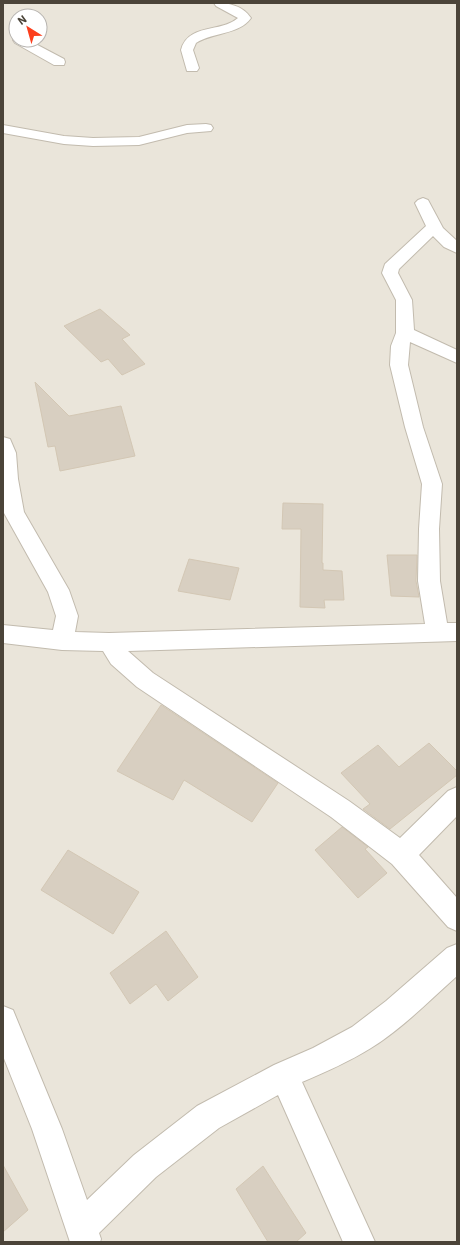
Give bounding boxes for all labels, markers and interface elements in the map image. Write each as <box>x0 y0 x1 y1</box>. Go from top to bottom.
north arrow <box>8 8 48 48</box>
text: N <box>15 12 29 28</box>

